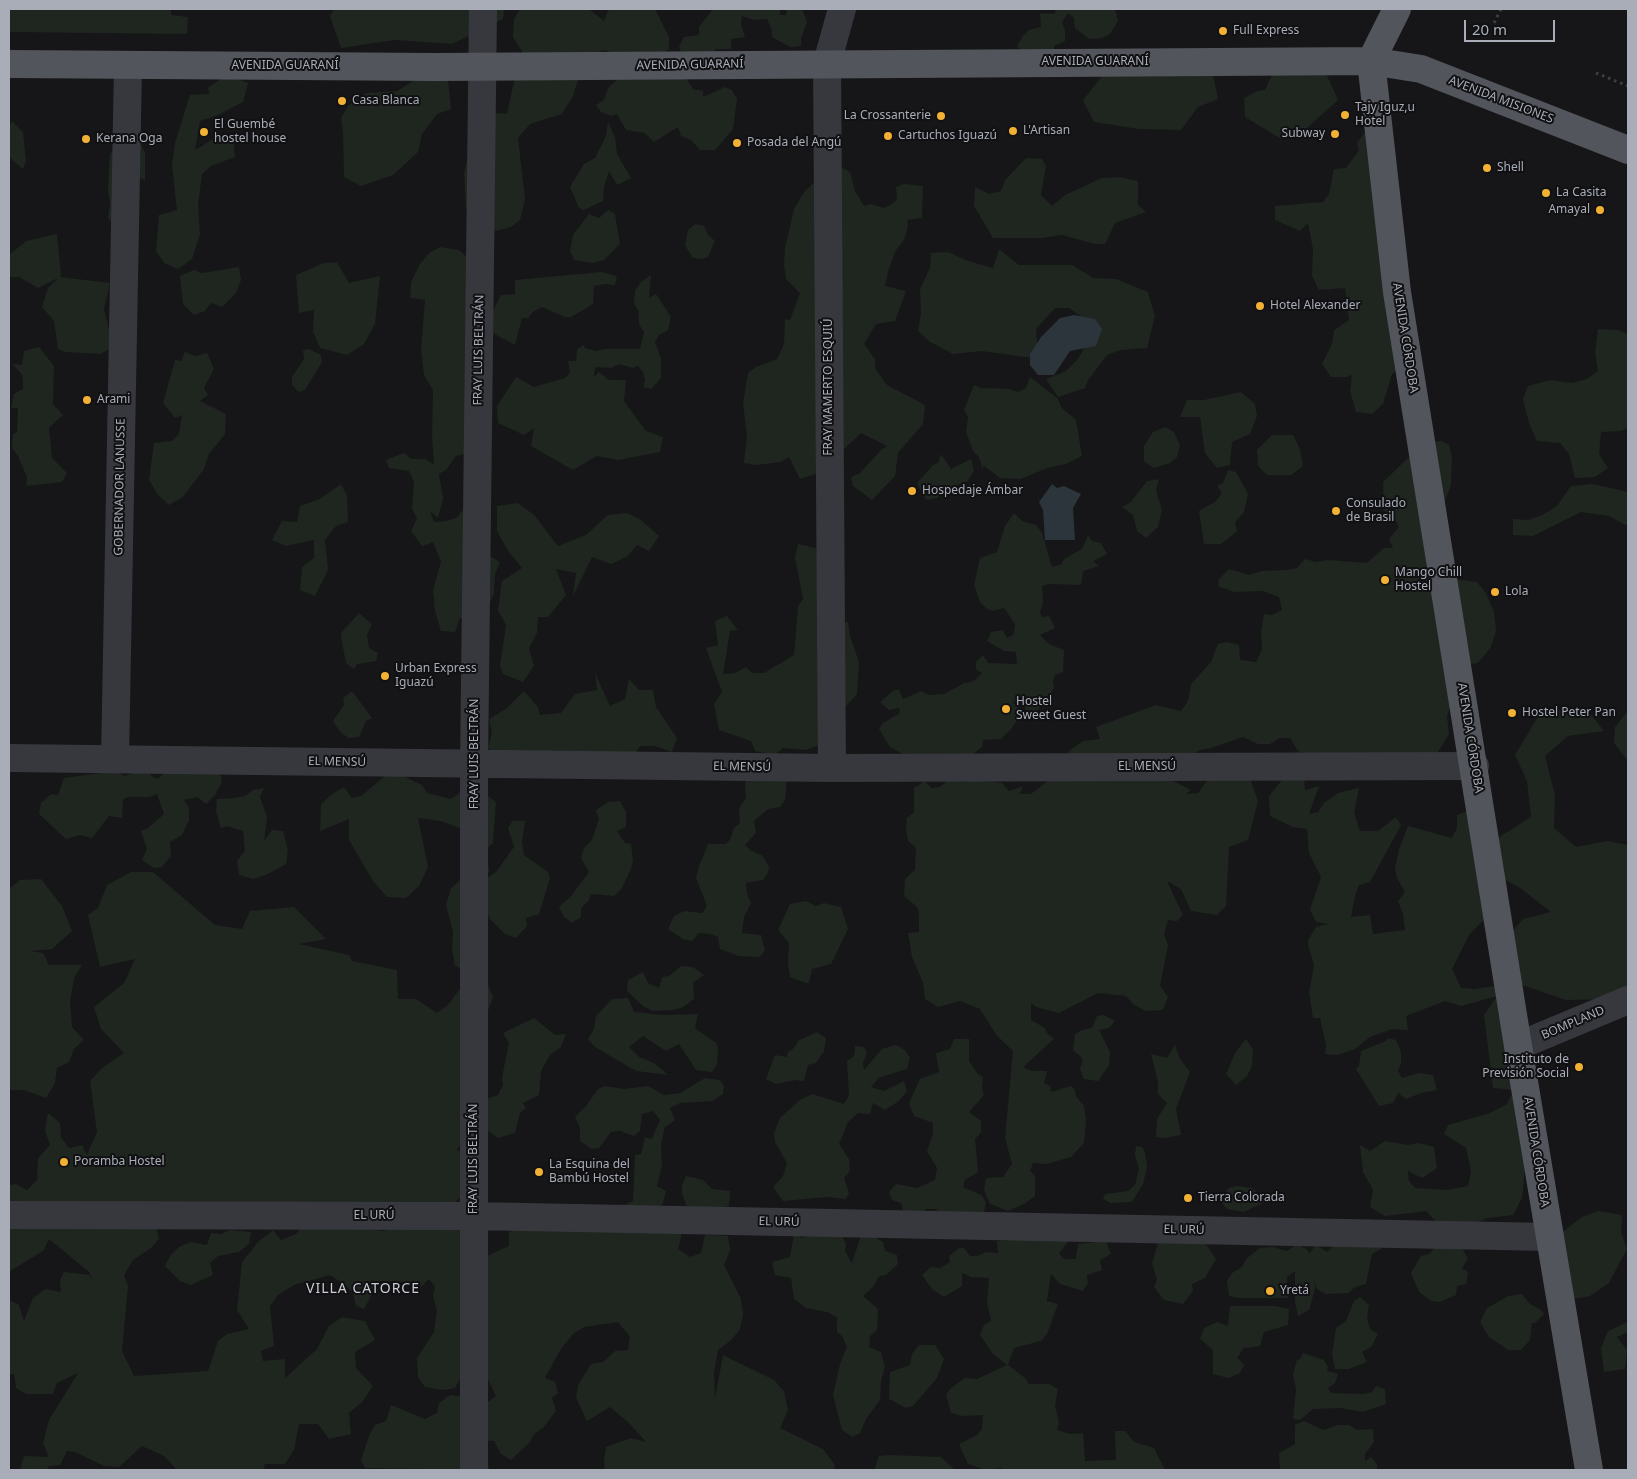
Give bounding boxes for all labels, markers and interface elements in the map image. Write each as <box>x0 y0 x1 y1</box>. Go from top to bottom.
scale bar <box>1467 10 1558 42</box>
text: 20 m <box>1472 19 1507 39</box>
place label: Full Express <box>1233 24 1299 38</box>
marker: Full Express <box>1217 25 1229 37</box>
street label: AVENIDA GUARANÍ <box>1042 55 1148 69</box>
street label: AVENIDA GUARANÍ <box>636 57 744 73</box>
street label: AVENIDA GUARANÍ <box>232 59 338 73</box>
street label: AVENIDA MISIONES <box>1447 73 1555 127</box>
place label: Casa Blanca <box>352 94 419 108</box>
marker: Casa Blanca <box>336 95 348 107</box>
place label: Tajy Iguz,u Hotel <box>1355 101 1415 129</box>
place label: La Crossanterie <box>844 109 931 123</box>
marker: Tajy Iguz,u Hotel <box>1339 109 1351 121</box>
marker: La Crossanterie <box>935 110 947 122</box>
place label: El Guembé hostel house <box>214 118 286 146</box>
place label: L'Artisan <box>1023 124 1070 138</box>
marker: L'Artisan <box>1007 125 1019 137</box>
marker: El Guembé hostel house <box>198 126 210 138</box>
place label: Subway <box>1282 127 1325 141</box>
marker: Subway <box>1329 128 1341 140</box>
place label: Cartuchos Iguazú <box>898 129 997 143</box>
marker: Cartuchos Iguazú <box>882 130 894 142</box>
place label: Kerana Oga <box>96 132 162 146</box>
marker: Kerana Oga <box>80 133 92 145</box>
place label: Posada del Angú <box>747 136 841 150</box>
marker: Posada del Angú <box>731 137 743 149</box>
place label: Shell <box>1497 161 1524 175</box>
marker: Shell <box>1481 162 1493 174</box>
place label: La Casita <box>1556 186 1606 200</box>
marker: La Casita <box>1540 187 1552 199</box>
place label: Amayal <box>1548 203 1590 217</box>
marker: Amayal <box>1594 204 1606 216</box>
street label: AVENIDA CÓRDOBA <box>1389 282 1421 394</box>
street label: FRAY LUIS BELTRÁN <box>471 295 487 405</box>
place label: Hotel Alexander <box>1270 299 1360 313</box>
marker: Hotel Alexander <box>1254 300 1266 312</box>
street label: FRAY MAMERTO ESQUIÚ <box>822 318 836 456</box>
place label: Arami <box>97 393 130 407</box>
marker: Arami <box>81 394 93 406</box>
street label: GOBERNADOR LANUSSE <box>112 418 128 556</box>
place label: Hospedaje Ámbar <box>922 484 1023 498</box>
marker: Hospedaje Ámbar <box>906 485 918 497</box>
place label: Consulado de Brasil <box>1346 497 1406 525</box>
marker: Consulado de Brasil <box>1330 505 1342 517</box>
place label: Mango Chill Hostel <box>1395 566 1462 594</box>
marker: Mango Chill Hostel <box>1379 574 1391 586</box>
place label: Lola <box>1505 585 1528 599</box>
marker: Lola <box>1489 586 1501 598</box>
place label: Urban Express Iguazú <box>395 662 477 690</box>
marker: Urban Express Iguazú <box>379 670 391 682</box>
street label: AVENIDA CÓRDOBA <box>1454 682 1486 794</box>
place label: Hostel Sweet Guest <box>1016 695 1086 723</box>
street label: FRAY LUIS BELTRÁN <box>468 699 482 809</box>
marker: Hostel Sweet Guest <box>1000 703 1012 715</box>
place label: Hostel Peter Pan <box>1522 706 1616 720</box>
marker: Hostel Peter Pan <box>1506 707 1518 719</box>
street label: EL MENSÚ <box>308 754 366 770</box>
street label: EL MENSÚ <box>713 759 771 775</box>
street label: EL MENSÚ <box>1118 760 1176 774</box>
street label: BOMPLAND <box>1539 1003 1607 1043</box>
place label: Instituto de Previsión Social <box>1482 1053 1569 1081</box>
marker: Instituto de Previsión Social <box>1573 1061 1585 1073</box>
street label: AVENIDA CÓRDOBA <box>1520 1096 1552 1208</box>
street label: FRAY LUIS BELTRÁN <box>467 1104 481 1214</box>
place label: Poramba Hostel <box>74 1155 165 1169</box>
marker: Poramba Hostel <box>58 1156 70 1168</box>
place label: La Esquina del Bambú Hostel <box>549 1158 630 1186</box>
marker: La Esquina del Bambú Hostel <box>533 1166 545 1178</box>
place label: Tierra Colorada <box>1198 1191 1285 1205</box>
marker: Tierra Colorada <box>1182 1192 1194 1204</box>
street label: EL URÚ <box>353 1209 395 1223</box>
street label: EL URÚ <box>758 1214 800 1230</box>
street label: EL URÚ <box>1163 1222 1205 1238</box>
district label: VILLA CATORCE <box>304 1281 422 1297</box>
place label: Yretá <box>1280 1284 1309 1298</box>
marker: Yretá <box>1264 1285 1276 1297</box>

